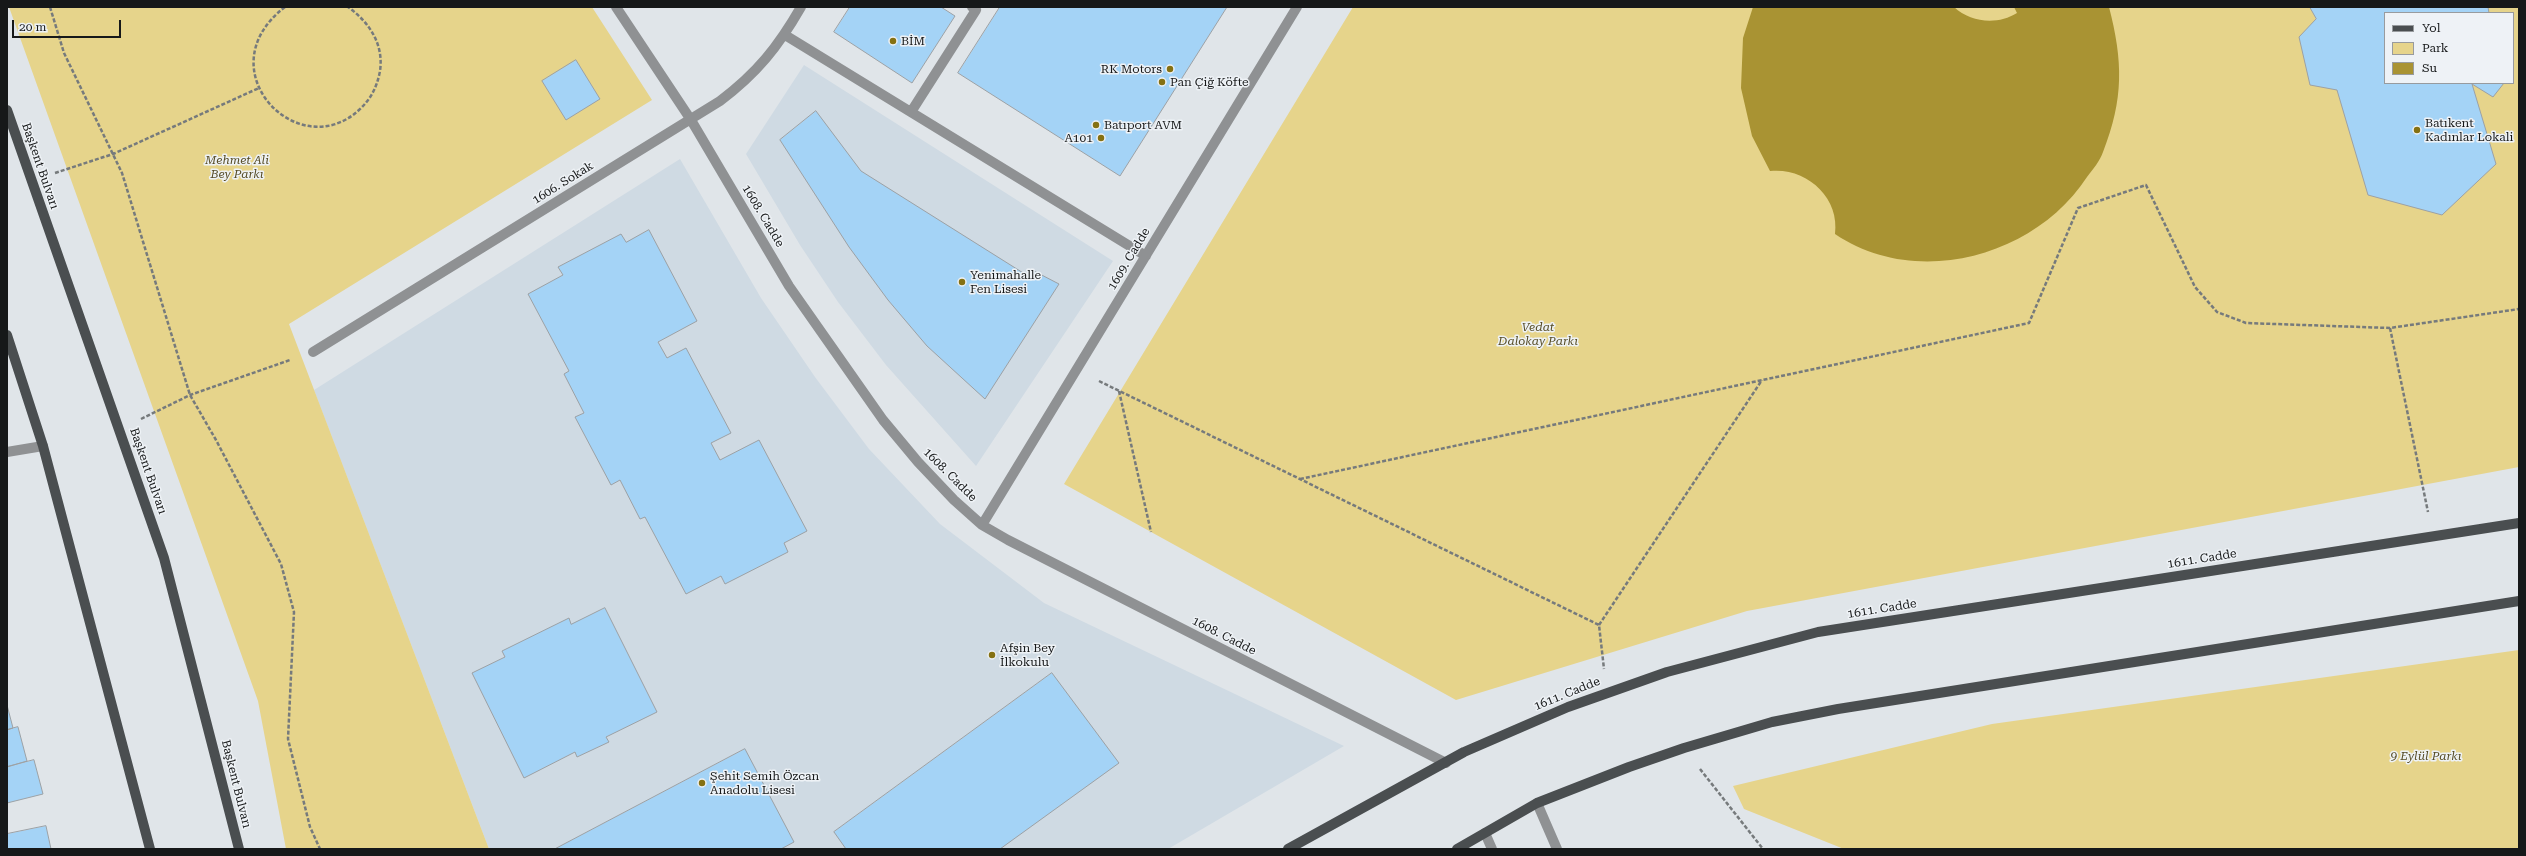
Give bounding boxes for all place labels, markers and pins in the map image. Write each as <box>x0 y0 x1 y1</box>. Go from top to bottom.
place label: BİM <box>901 34 925 48</box>
marker: BİM <box>888 36 898 46</box>
place label: RK Motors <box>1101 62 1162 76</box>
marker: RK Motors <box>1165 64 1175 74</box>
place label: Pan Çiğ Köfte <box>1170 75 1249 89</box>
marker: Pan Çiğ Köfte <box>1157 77 1167 87</box>
place label: Batıkent Kadınlar Lokali <box>2425 116 2513 144</box>
place label: Batıport AVM <box>1104 118 1182 132</box>
marker: Batıport AVM <box>1091 120 1101 130</box>
marker: Batıkent Kadınlar Lokali <box>2412 125 2422 135</box>
place label: A101 <box>1064 131 1093 145</box>
marker: A101 <box>1096 133 1106 143</box>
place label: Yenimahalle Fen Lisesi <box>970 268 1041 296</box>
marker: Yenimahalle Fen Lisesi <box>957 277 967 287</box>
place label: Afşin Bey İlkokulu <box>1000 641 1055 669</box>
marker: Afşin Bey İlkokulu <box>987 650 997 660</box>
place label: Şehit Semih Özcan Anadolu Lisesi <box>710 769 819 797</box>
marker: Şehit Semih Özcan Anadolu Lisesi <box>697 778 707 788</box>

